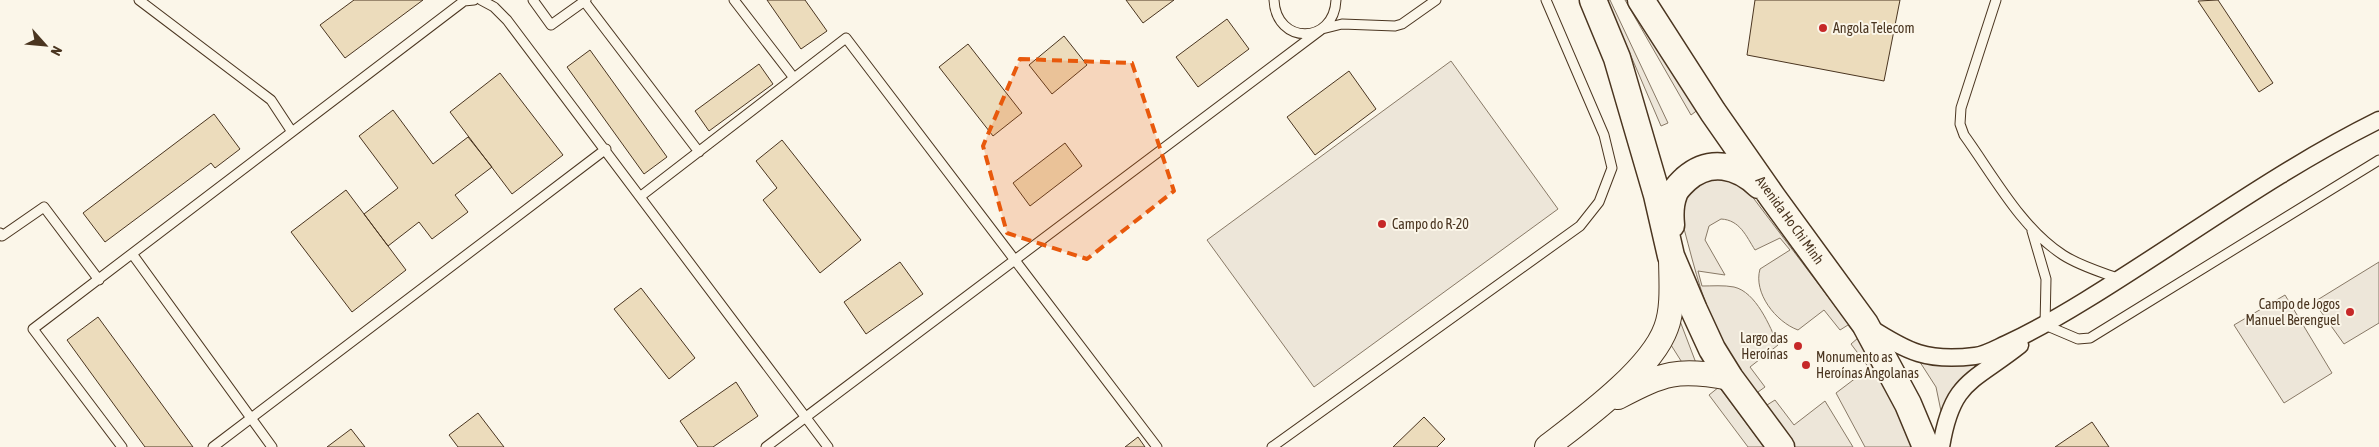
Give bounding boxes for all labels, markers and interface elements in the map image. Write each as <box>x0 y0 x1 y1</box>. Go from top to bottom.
north arrow <box>20 20 70 70</box>
place label: Angola Telecom <box>1833 20 1914 36</box>
marker: Angola Telecom <box>1817 22 1829 34</box>
text: N <box>48 44 66 58</box>
street label: Avenida Ho Chi Minh <box>1753 173 1827 267</box>
place label: Campo do R-20 <box>1392 216 1469 232</box>
marker: Campo do R-20 <box>1376 218 1388 230</box>
place label: Campo de Jogos Manuel Berenguel <box>2245 296 2340 328</box>
marker: Campo de Jogos Manuel Berenguel <box>2344 306 2356 318</box>
place label: Largo das Heroínas <box>1740 330 1788 362</box>
marker: Largo das Heroínas <box>1792 340 1804 352</box>
place label: Monumento as Heroínas Angolanas <box>1816 349 1919 381</box>
marker: Monumento as Heroínas Angolanas <box>1800 359 1812 371</box>

